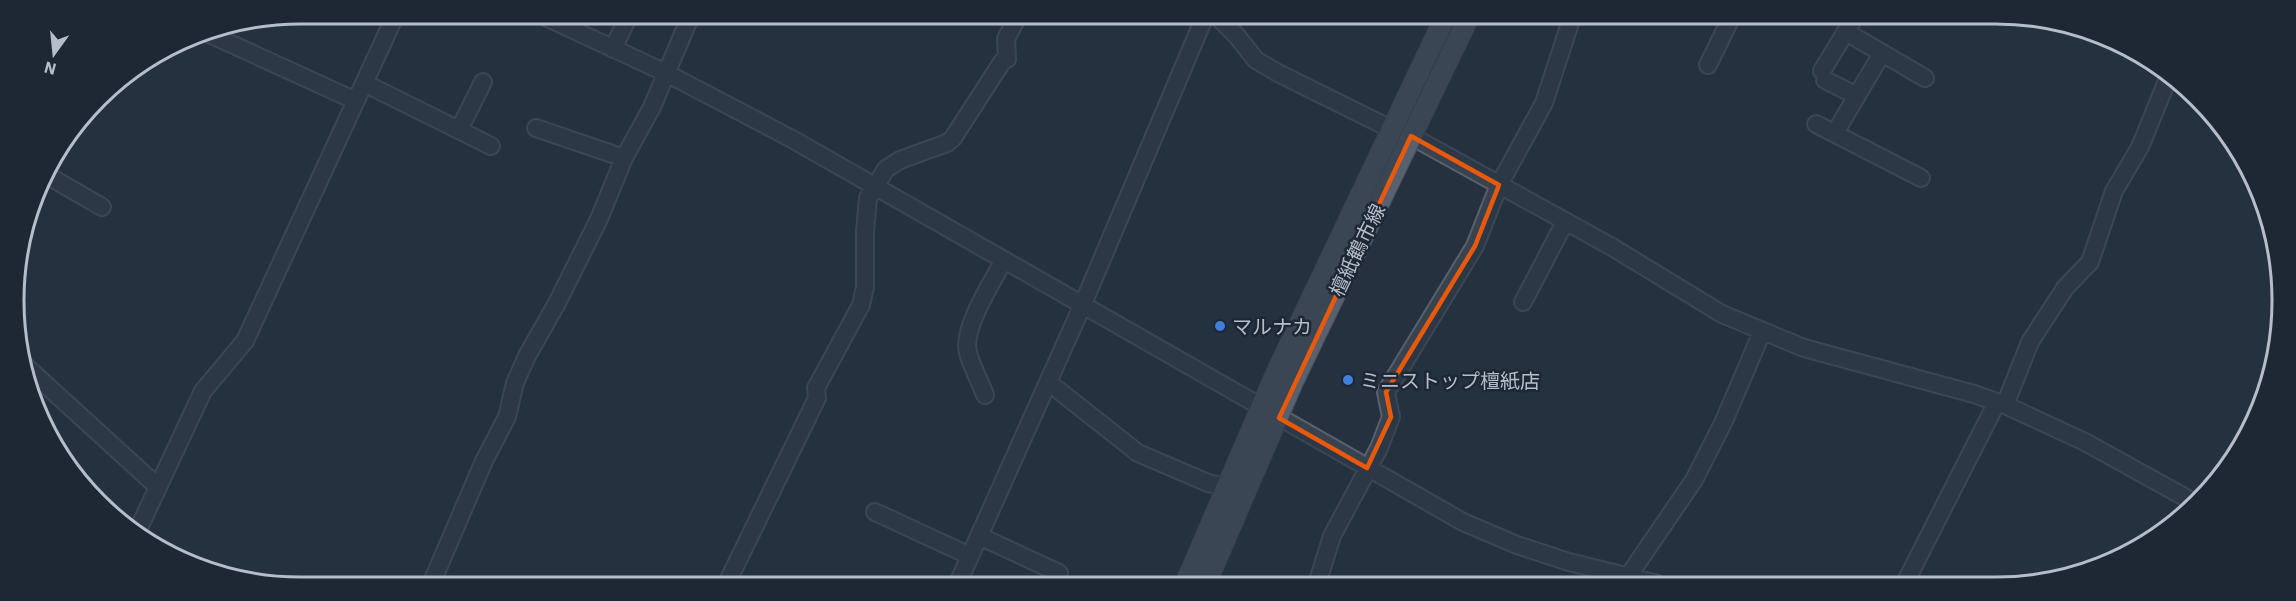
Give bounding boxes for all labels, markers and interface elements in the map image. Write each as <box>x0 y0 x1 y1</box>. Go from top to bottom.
north arrow <box>24 24 84 84</box>
text: N <box>42 57 58 80</box>
street label: 檀紙鶴市線 <box>1323 199 1391 301</box>
place label: マルナカ <box>1232 313 1312 340</box>
marker: マルナカ <box>1213 319 1227 333</box>
place label: ミニストップ檀紙店 <box>1360 367 1540 394</box>
marker: ミニストップ檀紙店 <box>1341 373 1355 387</box>

